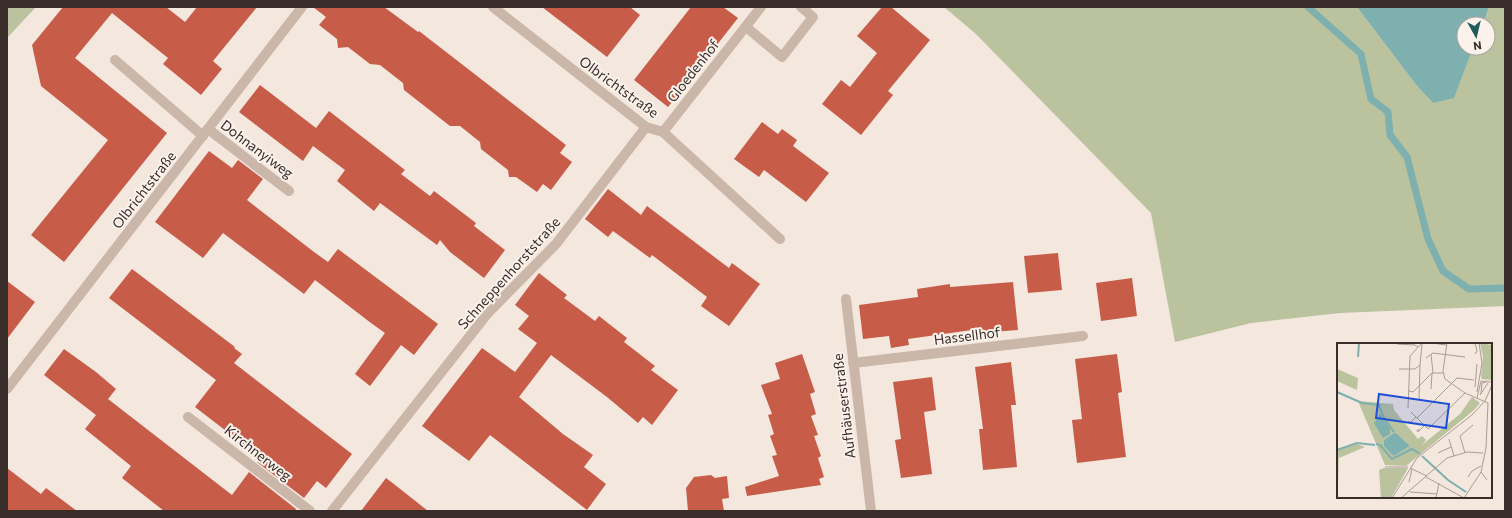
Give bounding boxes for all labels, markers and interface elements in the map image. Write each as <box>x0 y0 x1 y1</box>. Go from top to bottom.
north arrow <box>1456 16 1496 56</box>
street label: Gloedenhof <box>663 36 723 105</box>
text: N <box>1472 39 1482 53</box>
street label: Olbrichtstraße <box>576 52 662 121</box>
street label: Dohnanyiweg <box>218 116 297 182</box>
street label: Olbrichtstraße <box>108 147 179 232</box>
street label: Schneppenhorststraße <box>454 213 563 332</box>
street label: Hassellhof <box>933 323 1002 348</box>
inset map <box>1337 343 1492 498</box>
street label: Aufhäuserstraße <box>829 353 858 460</box>
street label: Kirchnerweg <box>221 421 295 484</box>

